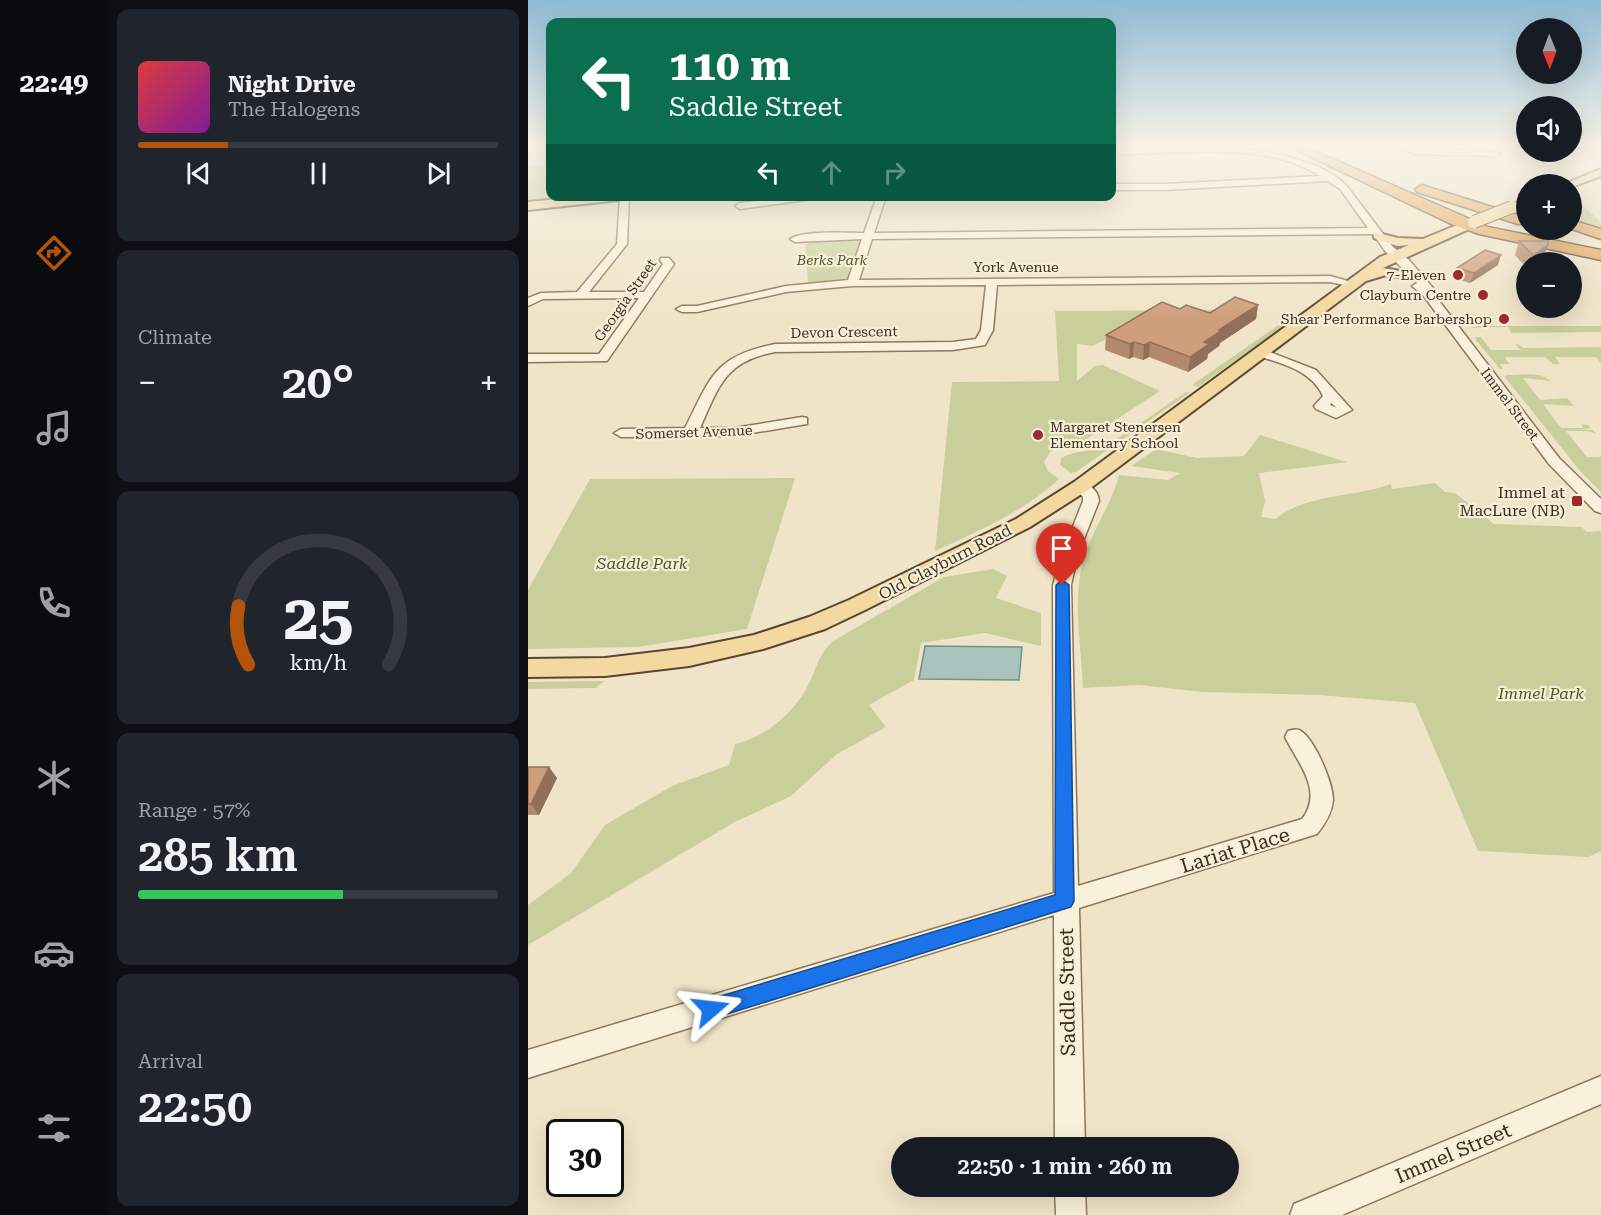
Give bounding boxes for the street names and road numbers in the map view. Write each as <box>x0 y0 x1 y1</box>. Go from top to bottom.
street label: Georgia Street <box>591 256 659 344</box>
street label: York Avenue <box>973 259 1059 275</box>
street label: Devon Crescent <box>790 323 898 341</box>
street label: Immel Street <box>1478 365 1542 443</box>
street label: Somerset Avenue <box>635 422 753 442</box>
street label: Old Clayburn Road <box>875 520 1015 604</box>
street label: Lariat Place <box>1178 822 1292 878</box>
street label: Saddle Street <box>1054 927 1080 1056</box>
street label: Immel Street <box>1392 1118 1515 1188</box>

